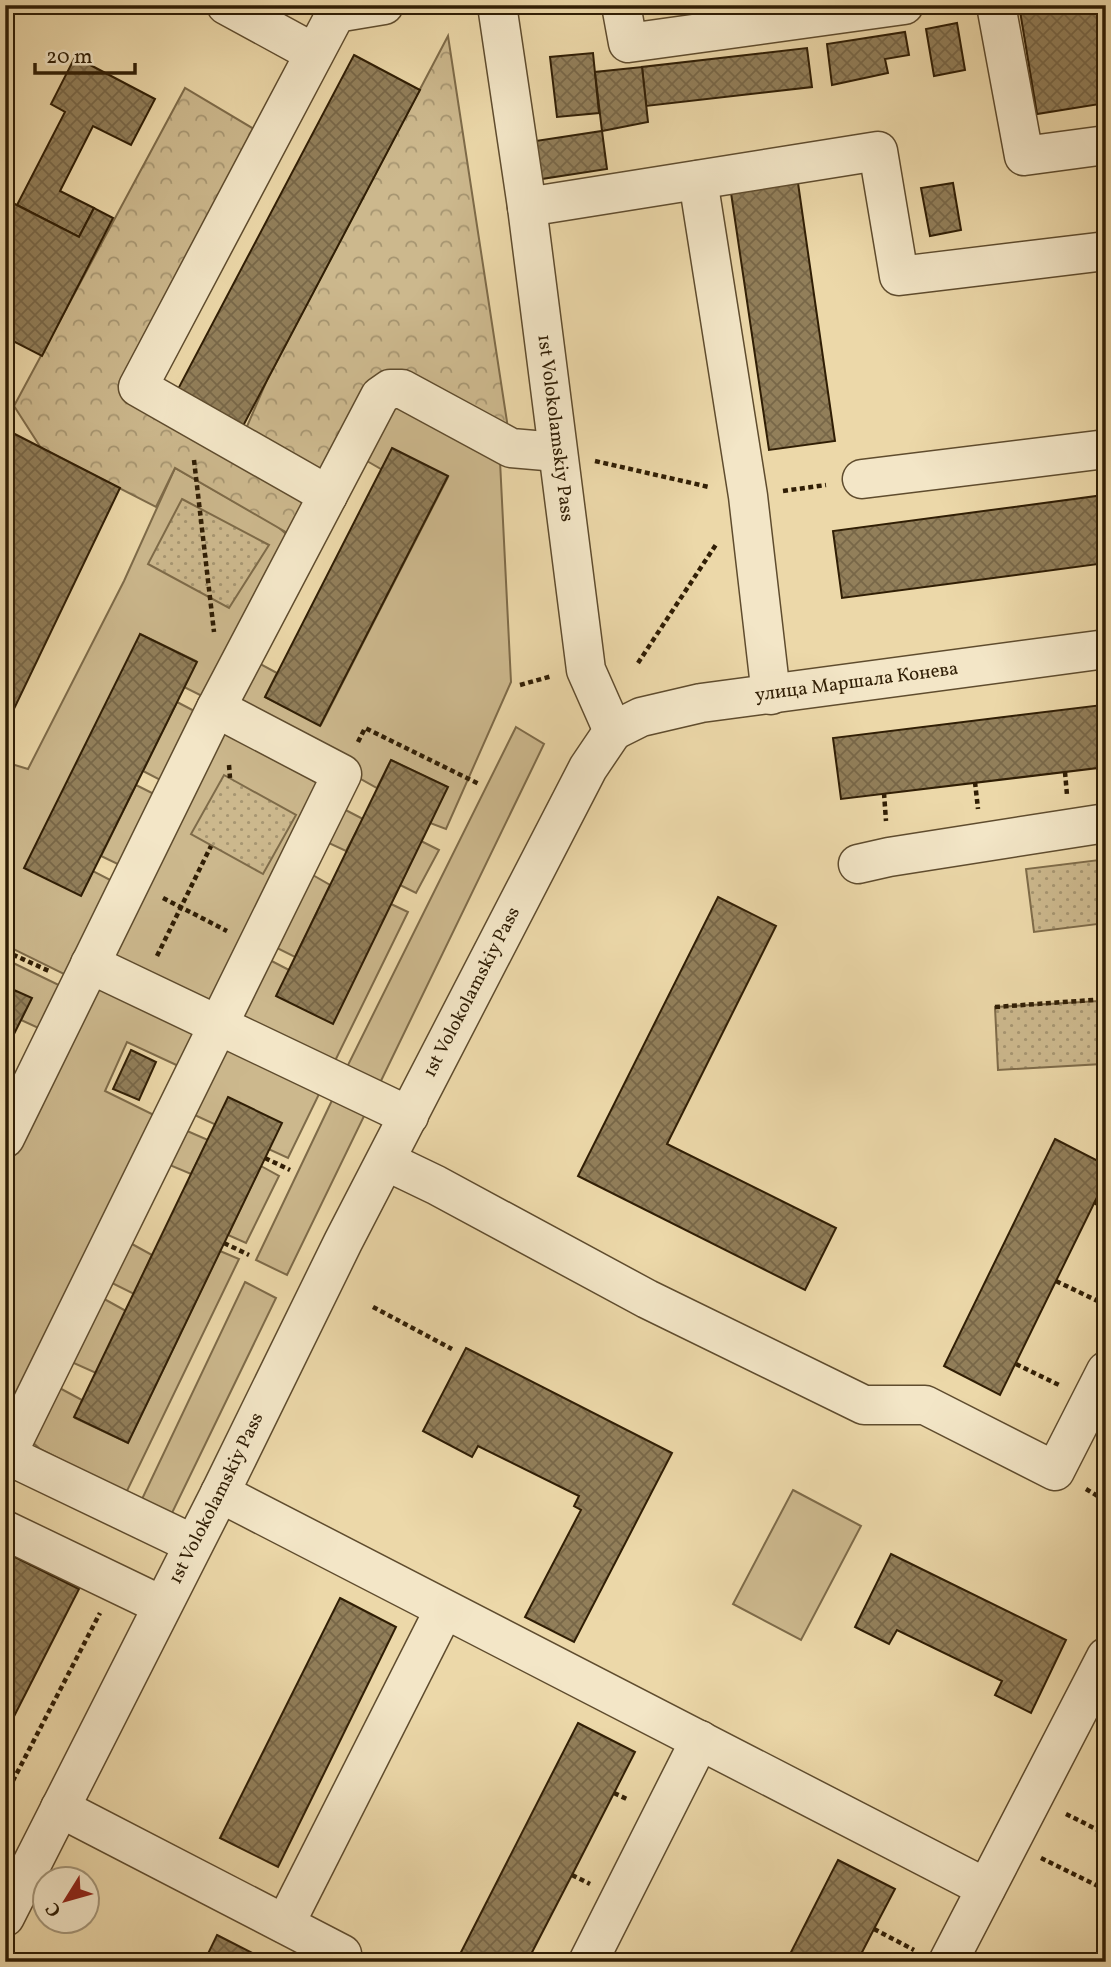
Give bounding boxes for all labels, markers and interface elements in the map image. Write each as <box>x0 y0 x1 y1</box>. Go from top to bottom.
scale bar <box>35 32 135 76</box>
text: 20 m <box>46 43 92 72</box>
street label: 1st Volokolamskiy Pass <box>530 333 580 523</box>
street label: улица Маршала Конева <box>753 656 960 709</box>
street label: 1st Volokolamskiy Pass <box>417 902 527 1082</box>
street label: 1st Volokolamskiy Pass <box>163 1408 270 1589</box>
north arrow <box>32 1866 102 1936</box>
text: С <box>40 1896 68 1922</box>

